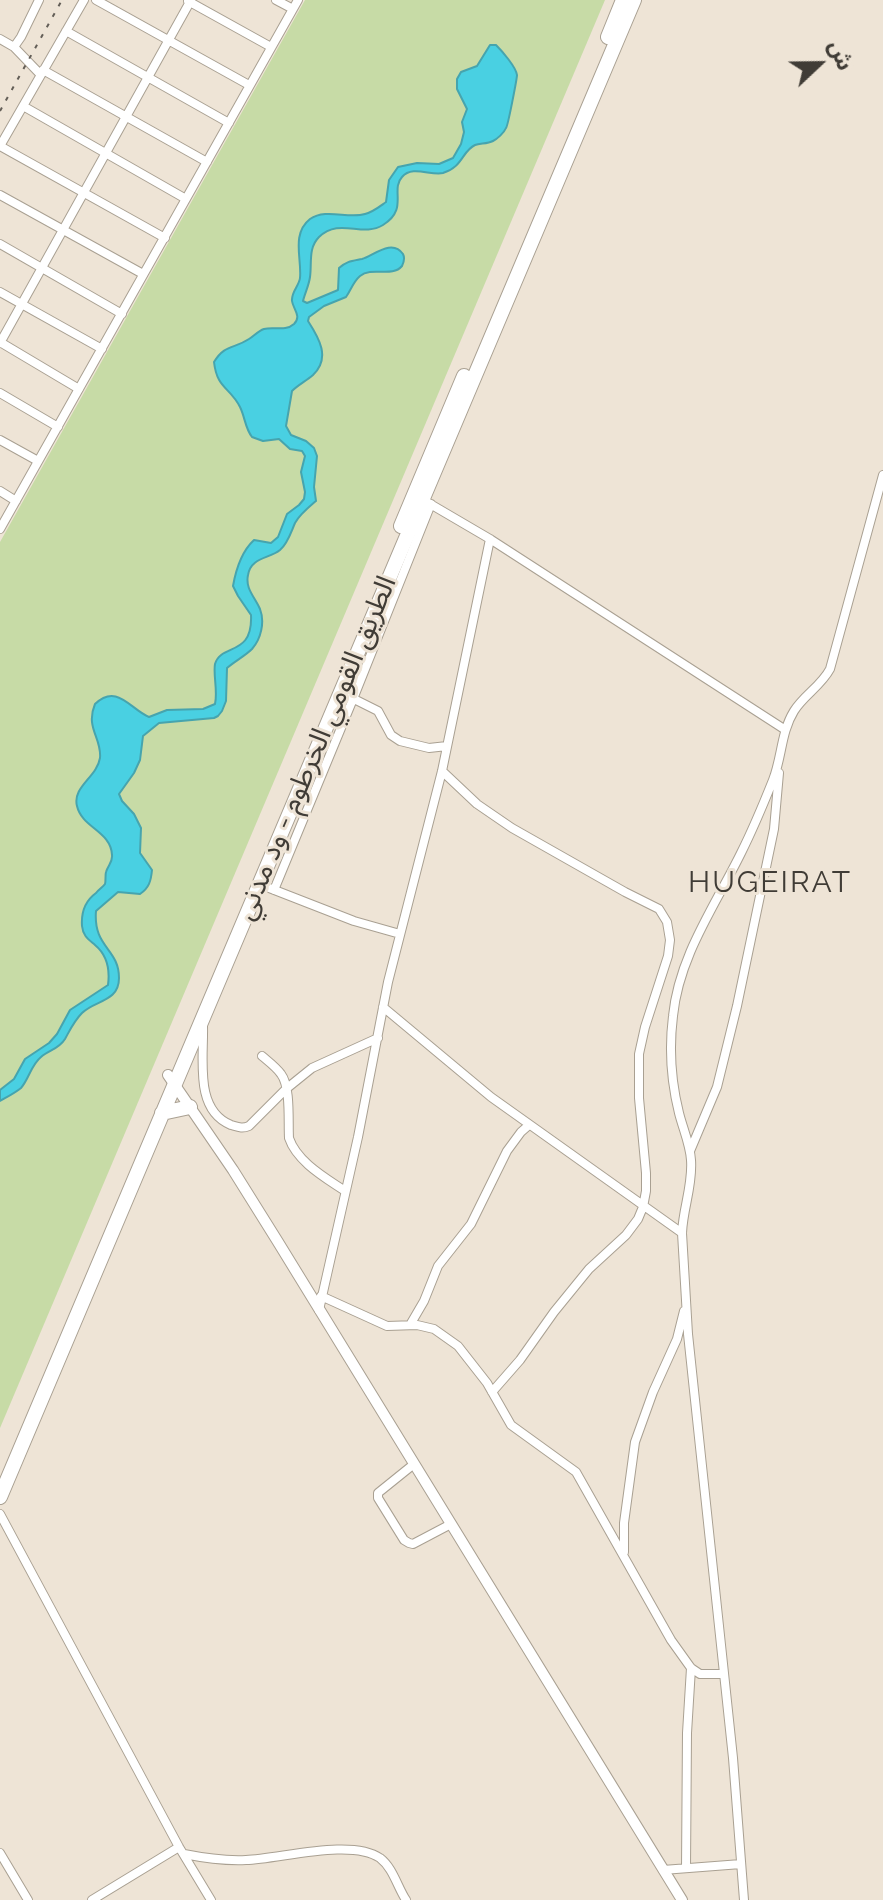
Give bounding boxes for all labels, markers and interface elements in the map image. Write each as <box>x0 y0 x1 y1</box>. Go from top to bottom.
north arrow <box>779 24 859 104</box>
text: ش <box>824 36 859 74</box>
street label: الطريق القومي الخرطوم - ود مدني <box>228 571 404 925</box>
district label: HUGEIRAT <box>688 865 852 901</box>

